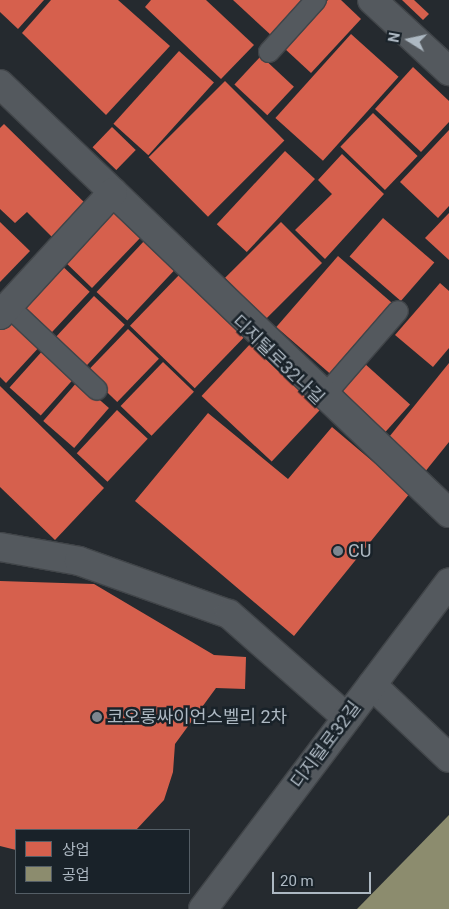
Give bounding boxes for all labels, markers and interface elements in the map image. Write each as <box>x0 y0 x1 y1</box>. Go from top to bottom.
north arrow <box>384 15 434 65</box>
text: N <box>385 31 403 44</box>
street label: 디지털로32나길 <box>227 311 329 409</box>
place label: CU <box>348 540 371 562</box>
marker: CU <box>332 545 344 557</box>
street label: 디지털로32길 <box>286 697 366 793</box>
place label: 코오롱싸이언스벨리 2차 <box>107 706 287 728</box>
marker: 코오롱싸이언스벨리 2차 <box>91 711 103 723</box>
legend <box>15 829 190 894</box>
text: 상업 <box>62 841 90 859</box>
scale bar <box>274 862 373 894</box>
text: 공업 <box>62 866 90 884</box>
text: 20 m <box>280 872 314 890</box>

